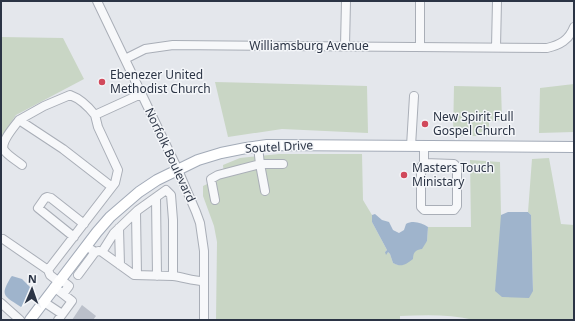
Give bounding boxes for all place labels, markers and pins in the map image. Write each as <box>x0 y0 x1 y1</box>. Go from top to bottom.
place label: Ebenezer United Methodist Church <box>110 66 211 97</box>
marker: Ebenezer United Methodist Church <box>97 77 107 87</box>
place label: New Spirit Full Gospel Church <box>433 108 515 139</box>
marker: New Spirit Full Gospel Church <box>420 119 430 129</box>
place label: Masters Touch Ministary <box>412 159 494 190</box>
marker: Masters Touch Ministary <box>399 170 409 180</box>

